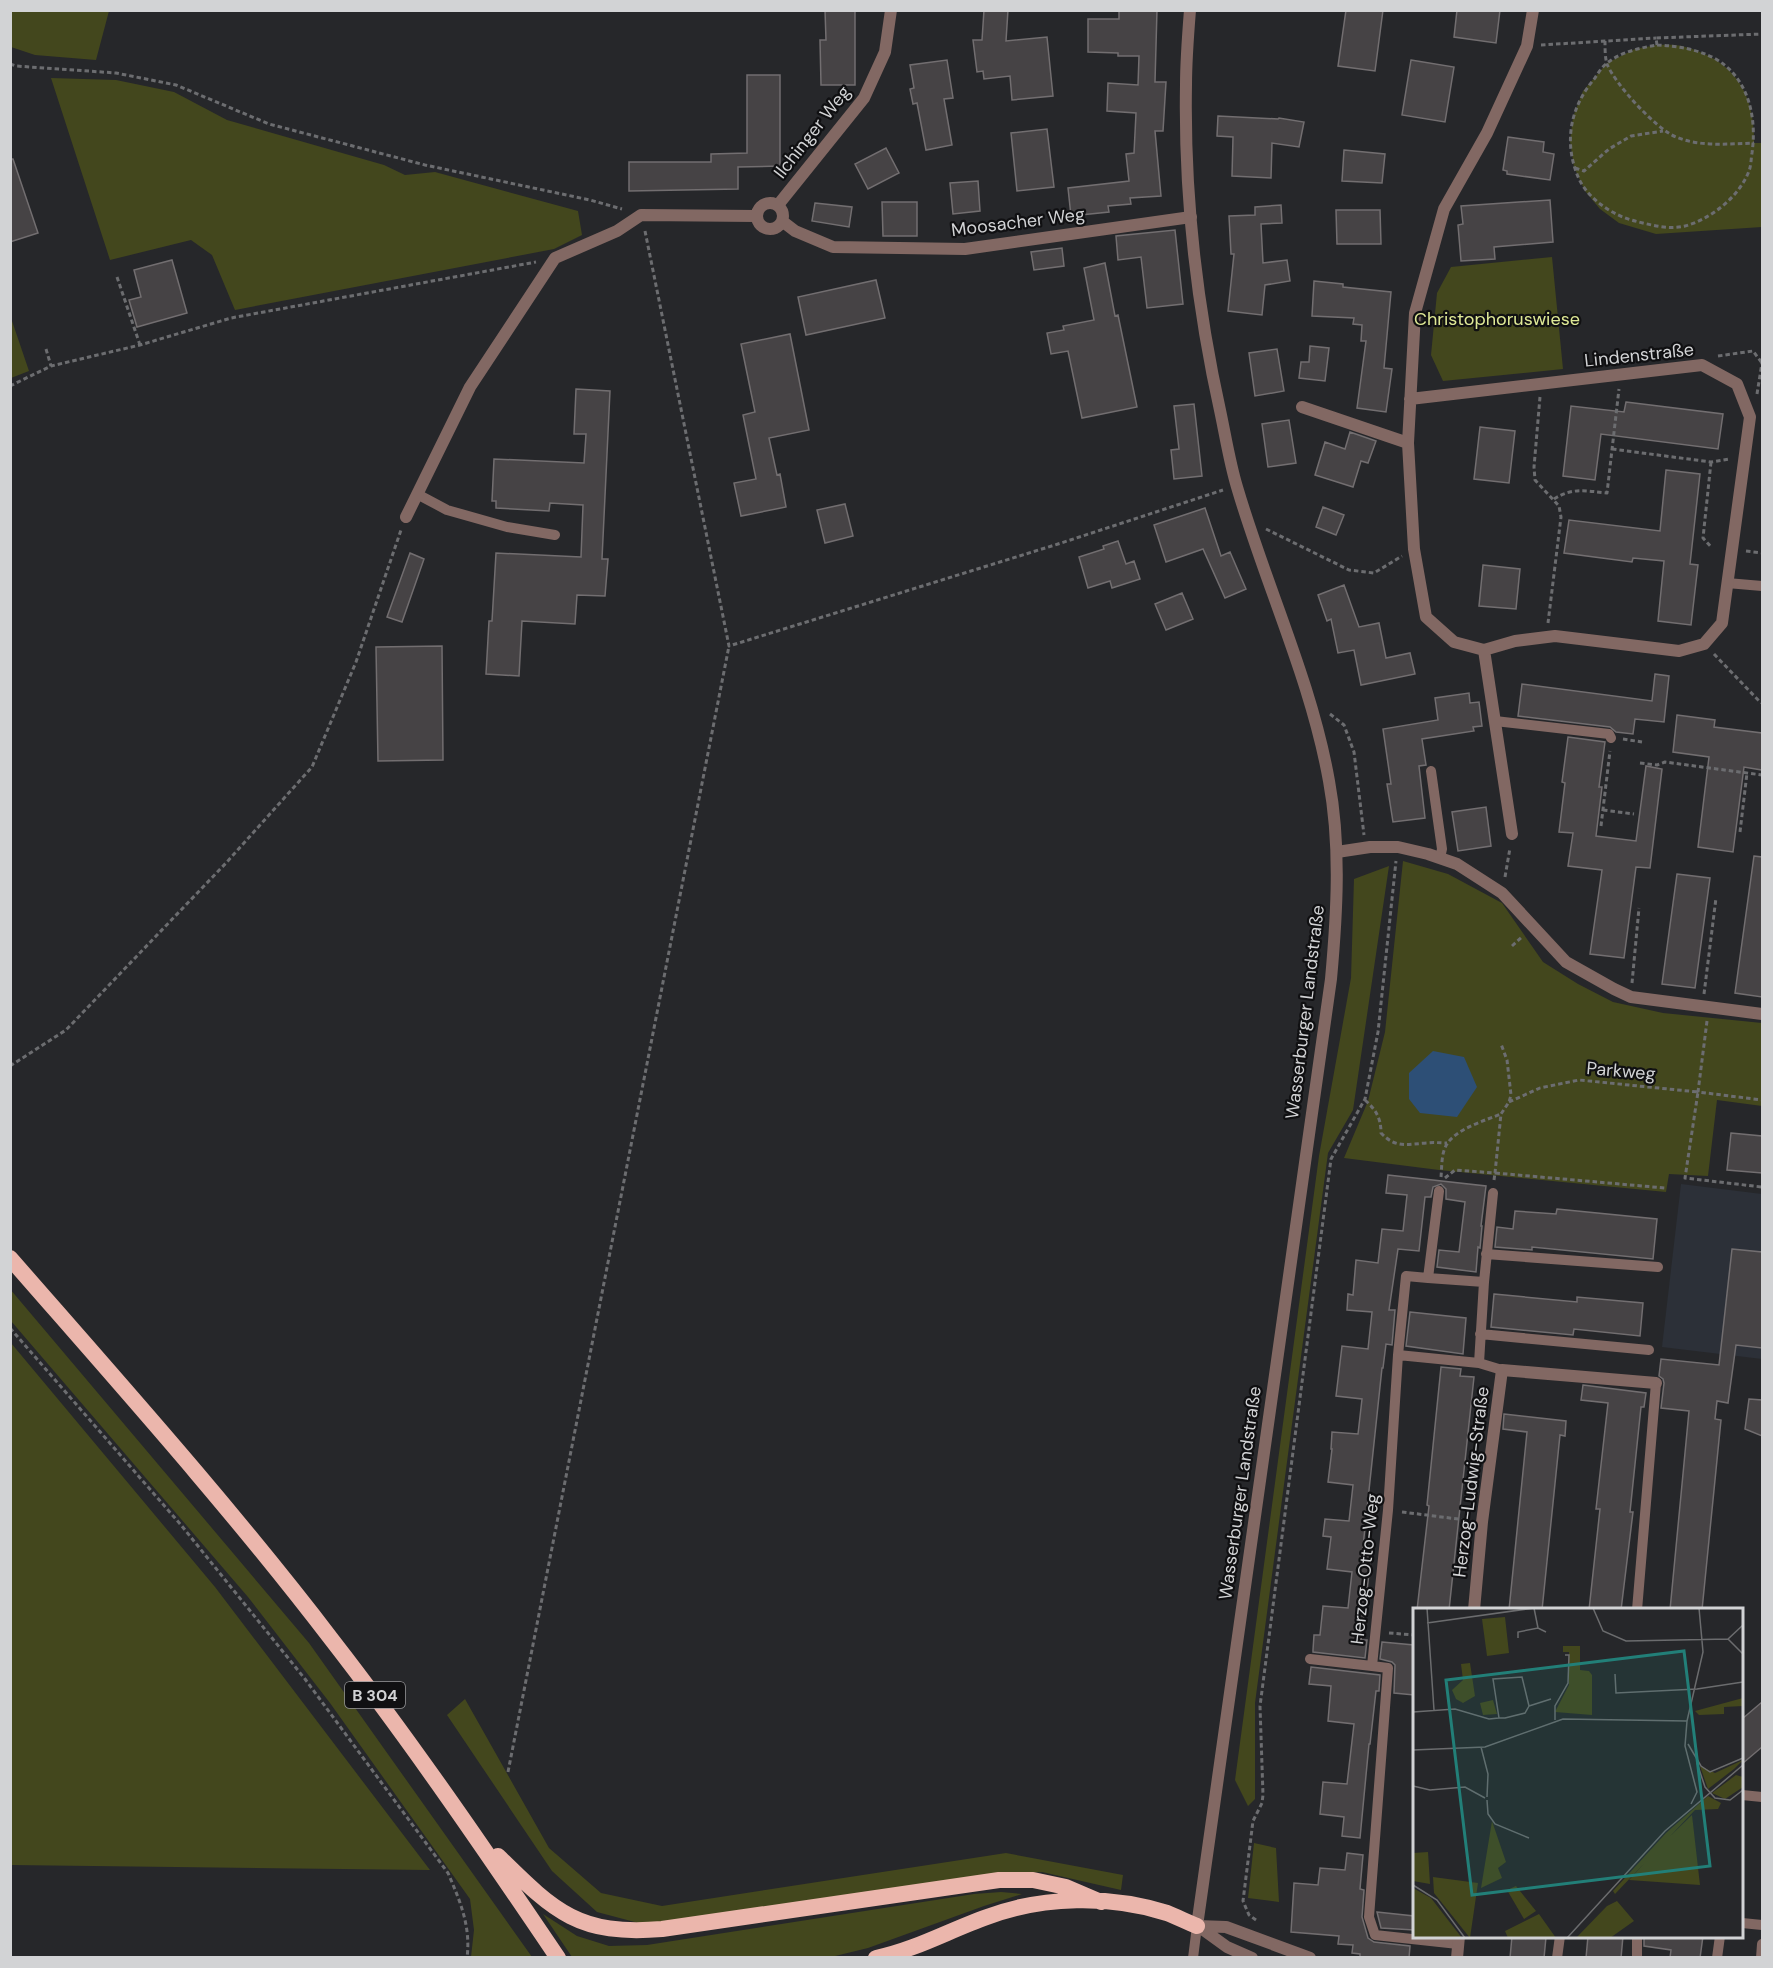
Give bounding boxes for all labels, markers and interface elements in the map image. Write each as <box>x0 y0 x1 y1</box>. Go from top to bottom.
street label: Ilchinger Weg <box>768 81 856 183</box>
street label: Moosacher Weg <box>950 202 1086 242</box>
park label: Christophoruswiese <box>1414 307 1580 331</box>
street label: Lindenstraße <box>1583 337 1695 373</box>
street label: Wasserburger Landstraße <box>1280 904 1330 1120</box>
street label: Parkweg <box>1586 1056 1656 1086</box>
street label: Wasserburger Landstraße <box>1213 1385 1267 1601</box>
street label: Herzog-Ludwig-Straße <box>1447 1385 1495 1579</box>
street label: Herzog-Otto-Weg <box>1345 1492 1385 1646</box>
inset map <box>1413 1608 1743 1938</box>
road number: B 304 <box>345 1682 405 1708</box>

